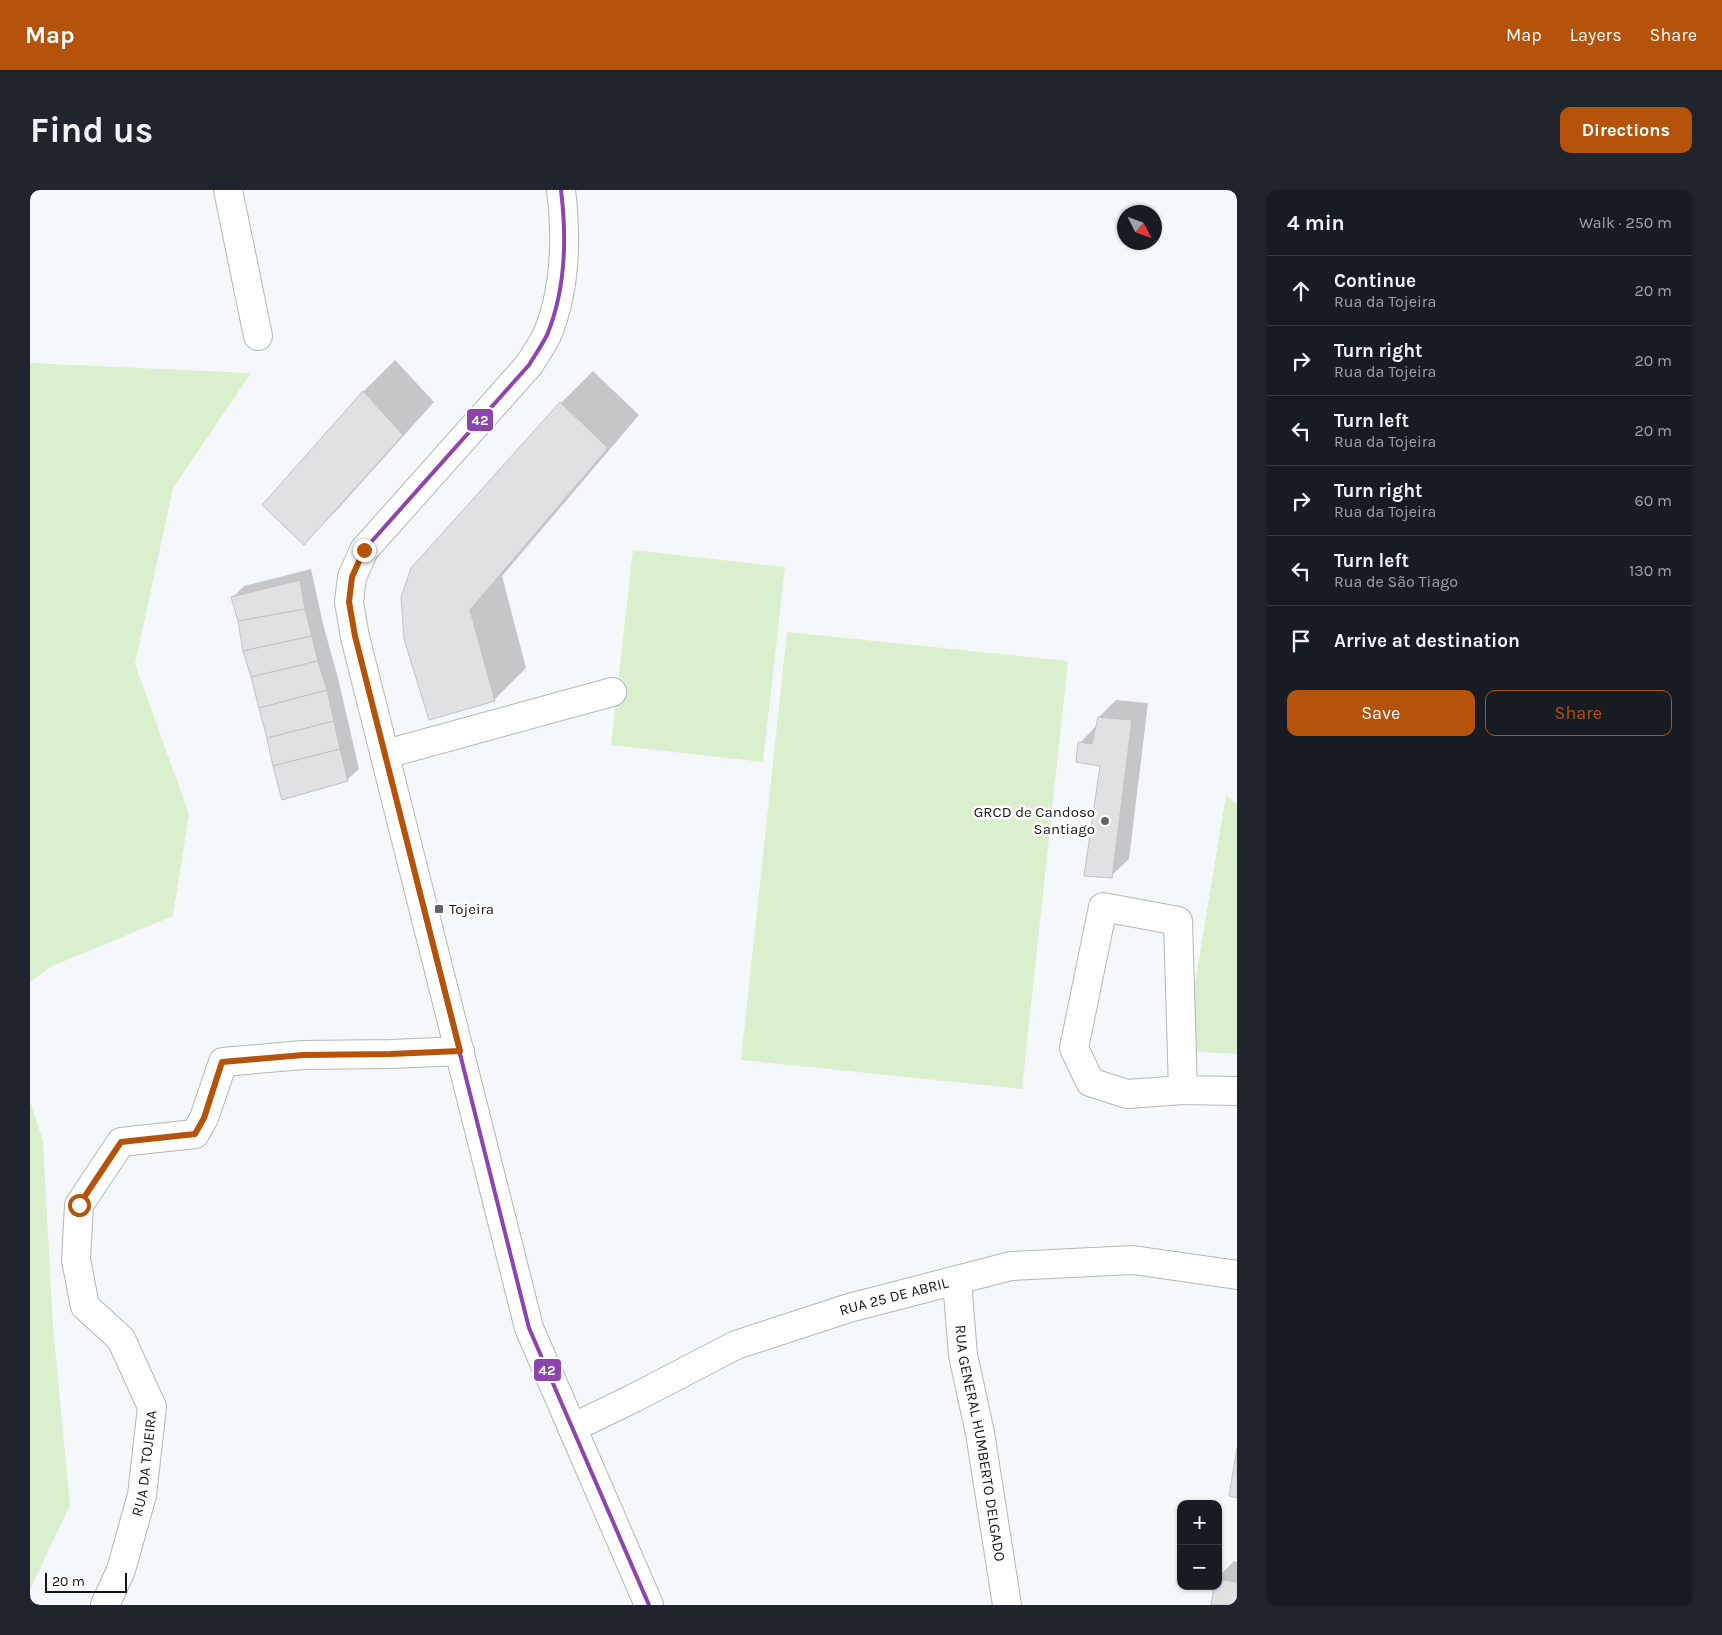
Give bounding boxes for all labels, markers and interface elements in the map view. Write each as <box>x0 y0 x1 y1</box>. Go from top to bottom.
text: Map <box>25 21 75 49</box>
text: Map <box>1506 24 1542 46</box>
text: Layers <box>1570 24 1622 46</box>
text: Share <box>1650 24 1697 46</box>
button: Directions <box>1560 107 1692 153</box>
text: Find us <box>30 110 153 151</box>
north arrow <box>1117 205 1162 250</box>
text: 4 min <box>1287 211 1345 235</box>
text: Walk · 250 m <box>1579 213 1672 232</box>
text: Continue <box>1334 270 1416 292</box>
icon: ahead <box>1287 277 1315 305</box>
text: 20 m <box>1634 281 1672 300</box>
text: Rua da Tojeira <box>1334 292 1436 311</box>
text: Turn right <box>1334 340 1423 362</box>
icon: right <box>1287 347 1315 375</box>
text: 20 m <box>1634 351 1672 370</box>
text: Rua da Tojeira <box>1334 362 1436 381</box>
line badge: 42 <box>466 408 494 432</box>
text: Turn left <box>1334 410 1409 432</box>
text: 42 <box>472 412 488 429</box>
icon: left <box>1287 417 1315 445</box>
text: 20 m <box>1634 421 1672 440</box>
text: Rua da Tojeira <box>1334 432 1436 451</box>
text: Turn right <box>1334 480 1423 502</box>
icon: right <box>1287 487 1315 515</box>
text: 60 m <box>1635 491 1672 510</box>
text: Rua da Tojeira <box>1334 502 1436 521</box>
route end <box>353 539 376 562</box>
text: Turn left <box>1334 550 1409 572</box>
icon: left <box>1287 557 1315 585</box>
text: 130 m <box>1629 561 1672 580</box>
text: Rua de São Tiago <box>1334 572 1458 591</box>
icon: arrive <box>1287 627 1315 655</box>
text: Arrive at destination <box>1334 630 1520 652</box>
button: Save <box>1287 690 1475 736</box>
button: Share <box>1485 690 1672 736</box>
place label: GRCD de Candoso Santiago <box>974 803 1095 838</box>
marker: GRCD de Candoso Santiago <box>1099 815 1111 827</box>
place label: Tojeira <box>449 900 494 918</box>
marker: Tojeira <box>433 903 445 915</box>
route start <box>68 1194 91 1217</box>
street label: RUA 25 DE ABRIL <box>837 1274 950 1320</box>
street label: RUA GENERAL HUMBERTO DELGADO <box>952 1324 1009 1563</box>
line badge: 42 <box>533 1358 562 1382</box>
text: 42 <box>539 1362 555 1379</box>
street label: RUA DA TOJEIRA <box>127 1409 161 1518</box>
map controls <box>1177 1500 1222 1590</box>
button: + <box>1177 1500 1222 1545</box>
button: − <box>1177 1545 1222 1590</box>
scale bar <box>45 1570 128 1593</box>
text: 20 m <box>52 1573 85 1590</box>

